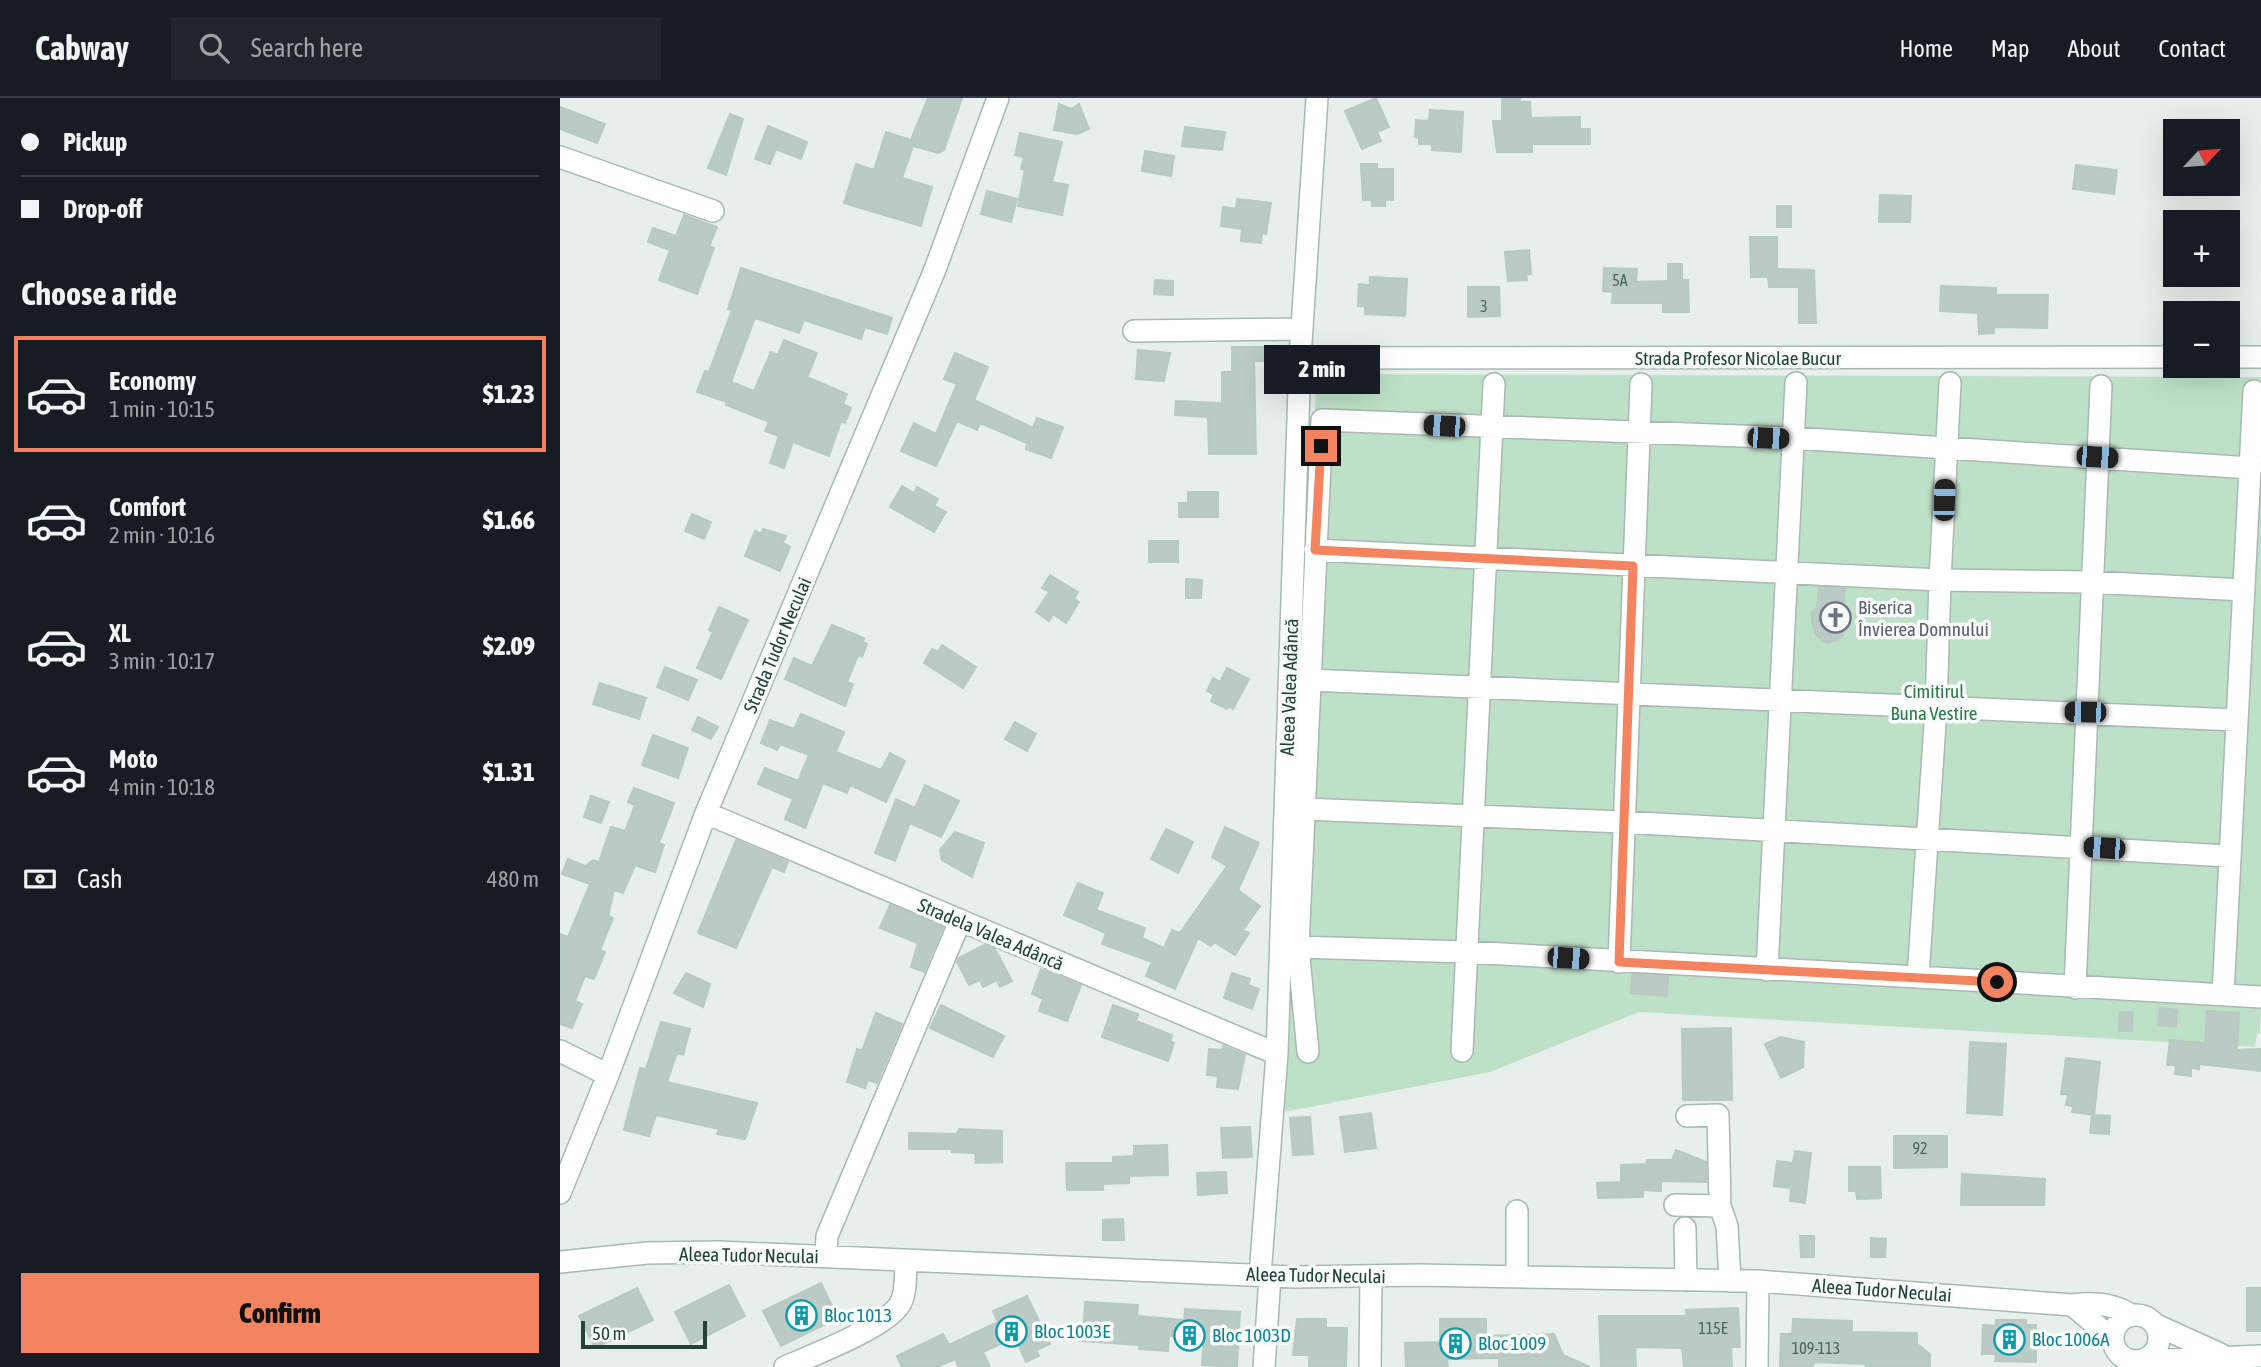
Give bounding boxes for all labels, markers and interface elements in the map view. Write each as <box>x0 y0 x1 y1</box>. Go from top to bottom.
search box <box>171 17 661 80</box>
text: Cabway <box>35 29 129 67</box>
icon: search <box>195 29 233 67</box>
text: Search here <box>251 33 363 63</box>
text: Home <box>1899 35 1953 62</box>
text: Map <box>1991 35 2029 62</box>
text: About <box>2067 35 2120 62</box>
text: Contact <box>2158 35 2226 62</box>
north arrow <box>2163 119 2240 196</box>
map controls <box>2163 119 2240 378</box>
text: Pickup <box>63 127 127 157</box>
text: Drop-off <box>63 194 143 224</box>
button: + <box>2163 210 2240 287</box>
house number: 5A <box>1612 271 1628 289</box>
text: Choose a ride <box>21 275 177 312</box>
house number: 3 <box>1480 297 1488 315</box>
button: − <box>2163 301 2240 378</box>
callout: 2 min <box>1263 344 1379 394</box>
street label: Strada Profesor Nicolae Bucur <box>1635 347 1841 369</box>
text: 2 min <box>1299 356 1345 382</box>
icon: car <box>25 363 88 426</box>
text: Economy <box>109 366 196 396</box>
text: $1.23 <box>483 379 535 409</box>
text: 1 min · 10:15 <box>109 396 215 422</box>
car <box>1423 414 1466 438</box>
car <box>1747 427 1790 449</box>
route end <box>1305 430 1337 462</box>
car <box>2076 445 2119 469</box>
car <box>1933 479 1956 521</box>
icon: car <box>25 489 88 552</box>
text: Comfort <box>109 492 186 522</box>
text: $1.66 <box>483 505 535 535</box>
text: 2 min · 10:16 <box>109 522 215 548</box>
street label: Strada Tudor Neculai <box>739 574 815 716</box>
place label: Biserica Învierea Domnului <box>1858 596 1989 640</box>
church icon: Biserica Învierea Domnului <box>1818 601 1852 635</box>
icon: car <box>25 615 88 678</box>
text: XL <box>109 618 131 648</box>
street label: Aleea Valea Adâncă <box>1276 618 1302 756</box>
text: $2.09 <box>483 631 535 661</box>
text: 3 min · 10:17 <box>109 648 215 674</box>
park label: Cimitirul Buna Vestire <box>1891 680 1977 724</box>
car <box>2064 701 2107 723</box>
icon: car <box>25 741 88 804</box>
text: Moto <box>109 744 158 774</box>
text: $1.31 <box>483 757 535 787</box>
text: 4 min · 10:18 <box>109 774 215 800</box>
car <box>2083 836 2126 860</box>
icon: cash <box>21 860 59 898</box>
text: Cash <box>77 864 123 894</box>
text: 480 m <box>487 866 539 892</box>
street label: Stradela Valea Adâncă <box>915 893 1067 975</box>
car <box>1547 946 1590 970</box>
route start <box>1981 966 2013 998</box>
house number: 92 <box>1912 1139 1928 1157</box>
street label: Aleea Tudor Neculai <box>679 1243 819 1267</box>
street label: Aleea Tudor Neculai <box>1246 1263 1386 1287</box>
button: Confirm <box>21 1273 539 1353</box>
street label: Aleea Tudor Neculai <box>1812 1274 1952 1306</box>
building icon: Bloc 1013 <box>784 1298 818 1332</box>
place label: Bloc 1013 <box>824 1304 892 1326</box>
building icon: Bloc 1003E <box>994 1314 1028 1348</box>
scale bar <box>581 1318 707 1350</box>
building icon: Bloc 1003D <box>1172 1318 1206 1352</box>
house number: 115E <box>1698 1319 1728 1337</box>
place label: Bloc 1003E <box>1034 1320 1110 1342</box>
text: 50 m <box>592 1322 626 1344</box>
building icon: Bloc 1006A <box>1992 1322 2026 1356</box>
place label: Bloc 1003D <box>1212 1324 1291 1346</box>
building icon: Bloc 1009 <box>1438 1326 1472 1360</box>
place label: Bloc 1006A <box>2032 1328 2110 1350</box>
place label: Bloc 1009 <box>1478 1332 1546 1354</box>
house number: 109-113 <box>1792 1339 1840 1357</box>

